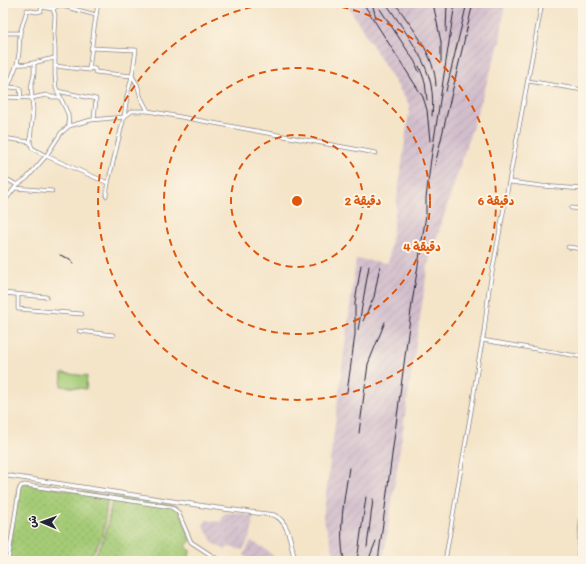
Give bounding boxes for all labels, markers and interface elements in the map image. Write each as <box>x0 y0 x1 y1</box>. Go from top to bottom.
centre of rings <box>290 194 304 208</box>
text: 2 دقيقة <box>345 194 382 208</box>
text: 6 دقيقة <box>478 194 515 208</box>
text: 4 دقيقة <box>403 240 441 254</box>
north arrow <box>22 502 62 542</box>
text: ش <box>26 515 39 528</box>

